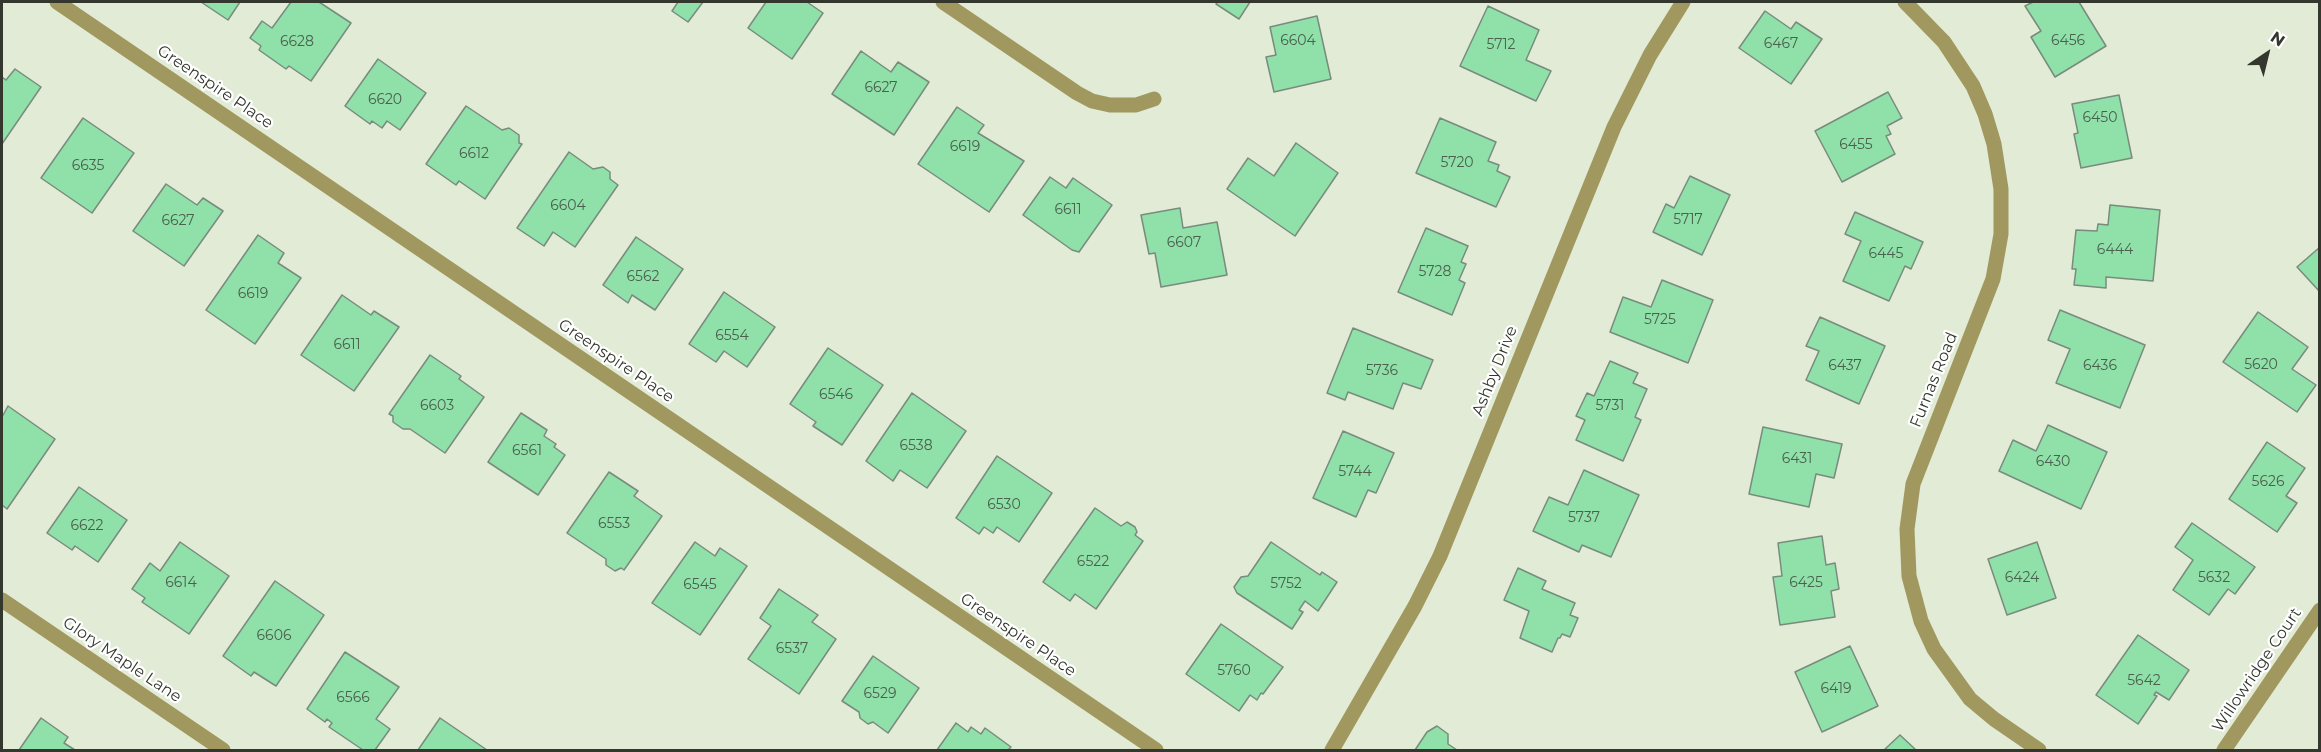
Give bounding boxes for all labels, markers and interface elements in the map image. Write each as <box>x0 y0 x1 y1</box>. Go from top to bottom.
north arrow <box>2237 24 2297 84</box>
text: N <box>2267 27 2288 50</box>
house number: 6604 <box>1280 33 1316 49</box>
house number: 6456 <box>2051 33 2085 49</box>
house number: 6628 <box>280 34 314 50</box>
house number: 6467 <box>1764 36 1798 52</box>
house number: 5712 <box>1486 37 1516 53</box>
street label: Greenspire Place <box>153 41 277 133</box>
house number: 6627 <box>864 80 898 96</box>
house number: 6620 <box>368 92 402 108</box>
house number: 6450 <box>2083 110 2117 126</box>
house number: 6455 <box>1839 137 1873 153</box>
house number: 6619 <box>950 139 980 155</box>
house number: 6612 <box>459 146 489 162</box>
house number: 5720 <box>1440 155 1474 171</box>
house number: 6635 <box>72 158 104 174</box>
house number: 6604 <box>550 198 586 214</box>
house number: 6611 <box>1054 202 1082 218</box>
house number: 5717 <box>1673 212 1703 228</box>
house number: 6627 <box>161 213 195 229</box>
house number: 6607 <box>1167 235 1201 251</box>
house number: 6444 <box>2097 242 2133 258</box>
house number: 6445 <box>1869 246 1903 262</box>
house number: 5728 <box>1419 264 1451 280</box>
house number: 6562 <box>627 269 659 285</box>
house number: 6619 <box>238 286 268 302</box>
house number: 5725 <box>1644 312 1676 328</box>
street label: Greenspire Place <box>554 315 678 407</box>
street label: Ashby Drive <box>1468 323 1522 419</box>
house number: 6554 <box>715 328 749 344</box>
street label: Furnas Road <box>1906 330 1962 430</box>
house number: 6611 <box>333 337 361 353</box>
house number: 5620 <box>2244 357 2278 373</box>
house number: 6437 <box>1828 358 1862 374</box>
house number: 6436 <box>2083 358 2117 374</box>
house number: 5736 <box>1366 363 1398 379</box>
house number: 6546 <box>819 387 853 403</box>
house number: 6603 <box>420 398 454 414</box>
house number: 5731 <box>1596 398 1624 414</box>
house number: 6538 <box>899 438 933 454</box>
house number: 6561 <box>512 443 542 459</box>
house number: 6431 <box>1782 451 1812 467</box>
house number: 6430 <box>2036 454 2070 470</box>
house number: 5744 <box>1338 464 1372 480</box>
house number: 5626 <box>2252 474 2284 490</box>
house number: 6530 <box>987 497 1021 513</box>
house number: 5737 <box>1568 510 1600 526</box>
house number: 6553 <box>598 516 630 532</box>
house number: 6622 <box>71 518 103 534</box>
house number: 6522 <box>1077 554 1109 570</box>
house number: 6424 <box>2005 570 2039 586</box>
house number: 5632 <box>2198 570 2230 586</box>
house number: 6614 <box>165 575 197 591</box>
house number: 6425 <box>1789 575 1823 591</box>
house number: 5752 <box>1270 576 1302 592</box>
house number: 6545 <box>683 577 717 593</box>
street label: Greenspire Place <box>956 589 1080 681</box>
street label: Willowridge Court <box>2208 604 2306 736</box>
street label: Glory Maple Lane <box>59 613 185 707</box>
house number: 6606 <box>257 628 291 644</box>
house number: 6537 <box>776 641 808 657</box>
house number: 5760 <box>1217 663 1251 679</box>
house number: 5642 <box>2127 673 2161 689</box>
house number: 6419 <box>1820 681 1852 697</box>
house number: 6529 <box>864 686 896 702</box>
house number: 6566 <box>336 690 370 706</box>

